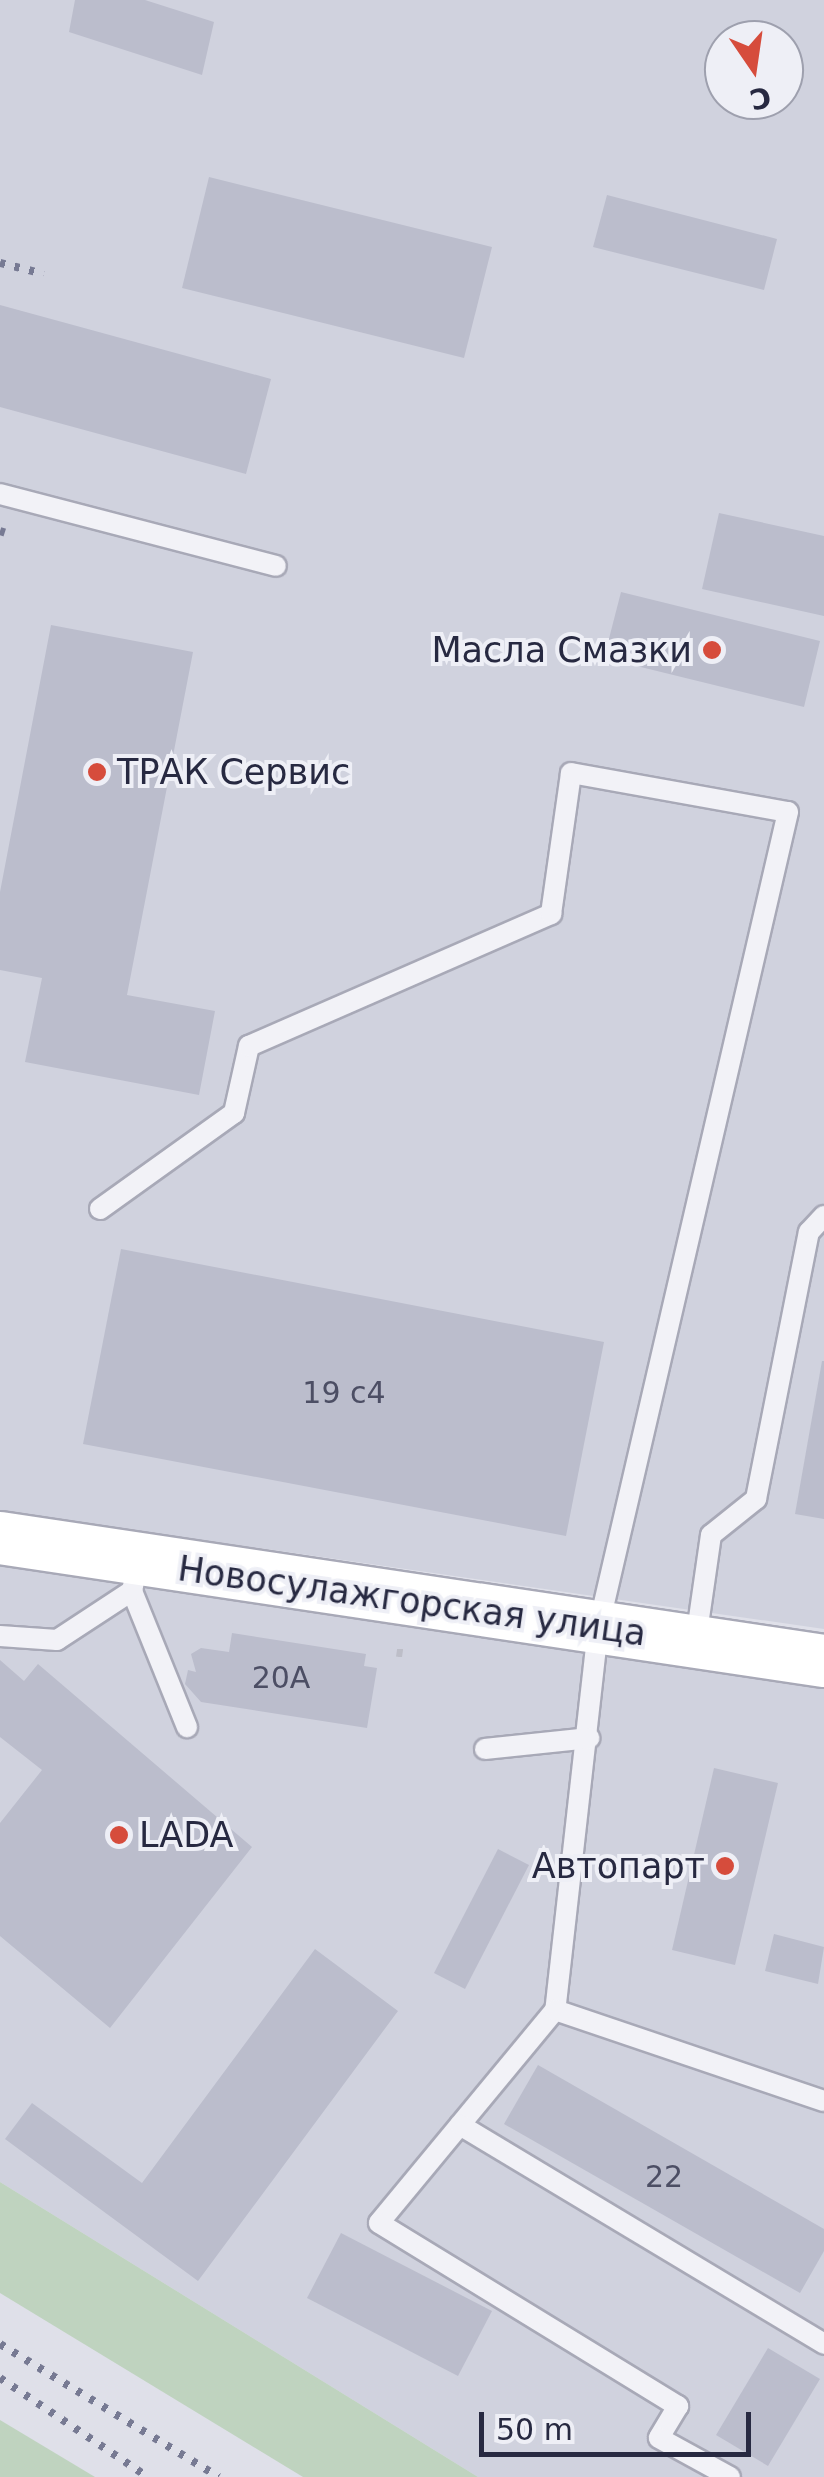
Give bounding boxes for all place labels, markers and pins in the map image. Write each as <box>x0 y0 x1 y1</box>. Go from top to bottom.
place label: Масла Смазки <box>431 629 692 671</box>
marker: Масла Смазки <box>701 639 723 661</box>
place label: ТРАК Сервис <box>117 751 350 793</box>
marker: ТРАК Сервис <box>86 761 108 783</box>
place label: LADA <box>139 1814 234 1856</box>
marker: LADA <box>108 1824 130 1846</box>
place label: Автопарт <box>532 1845 705 1887</box>
marker: Автопарт <box>714 1855 736 1877</box>

